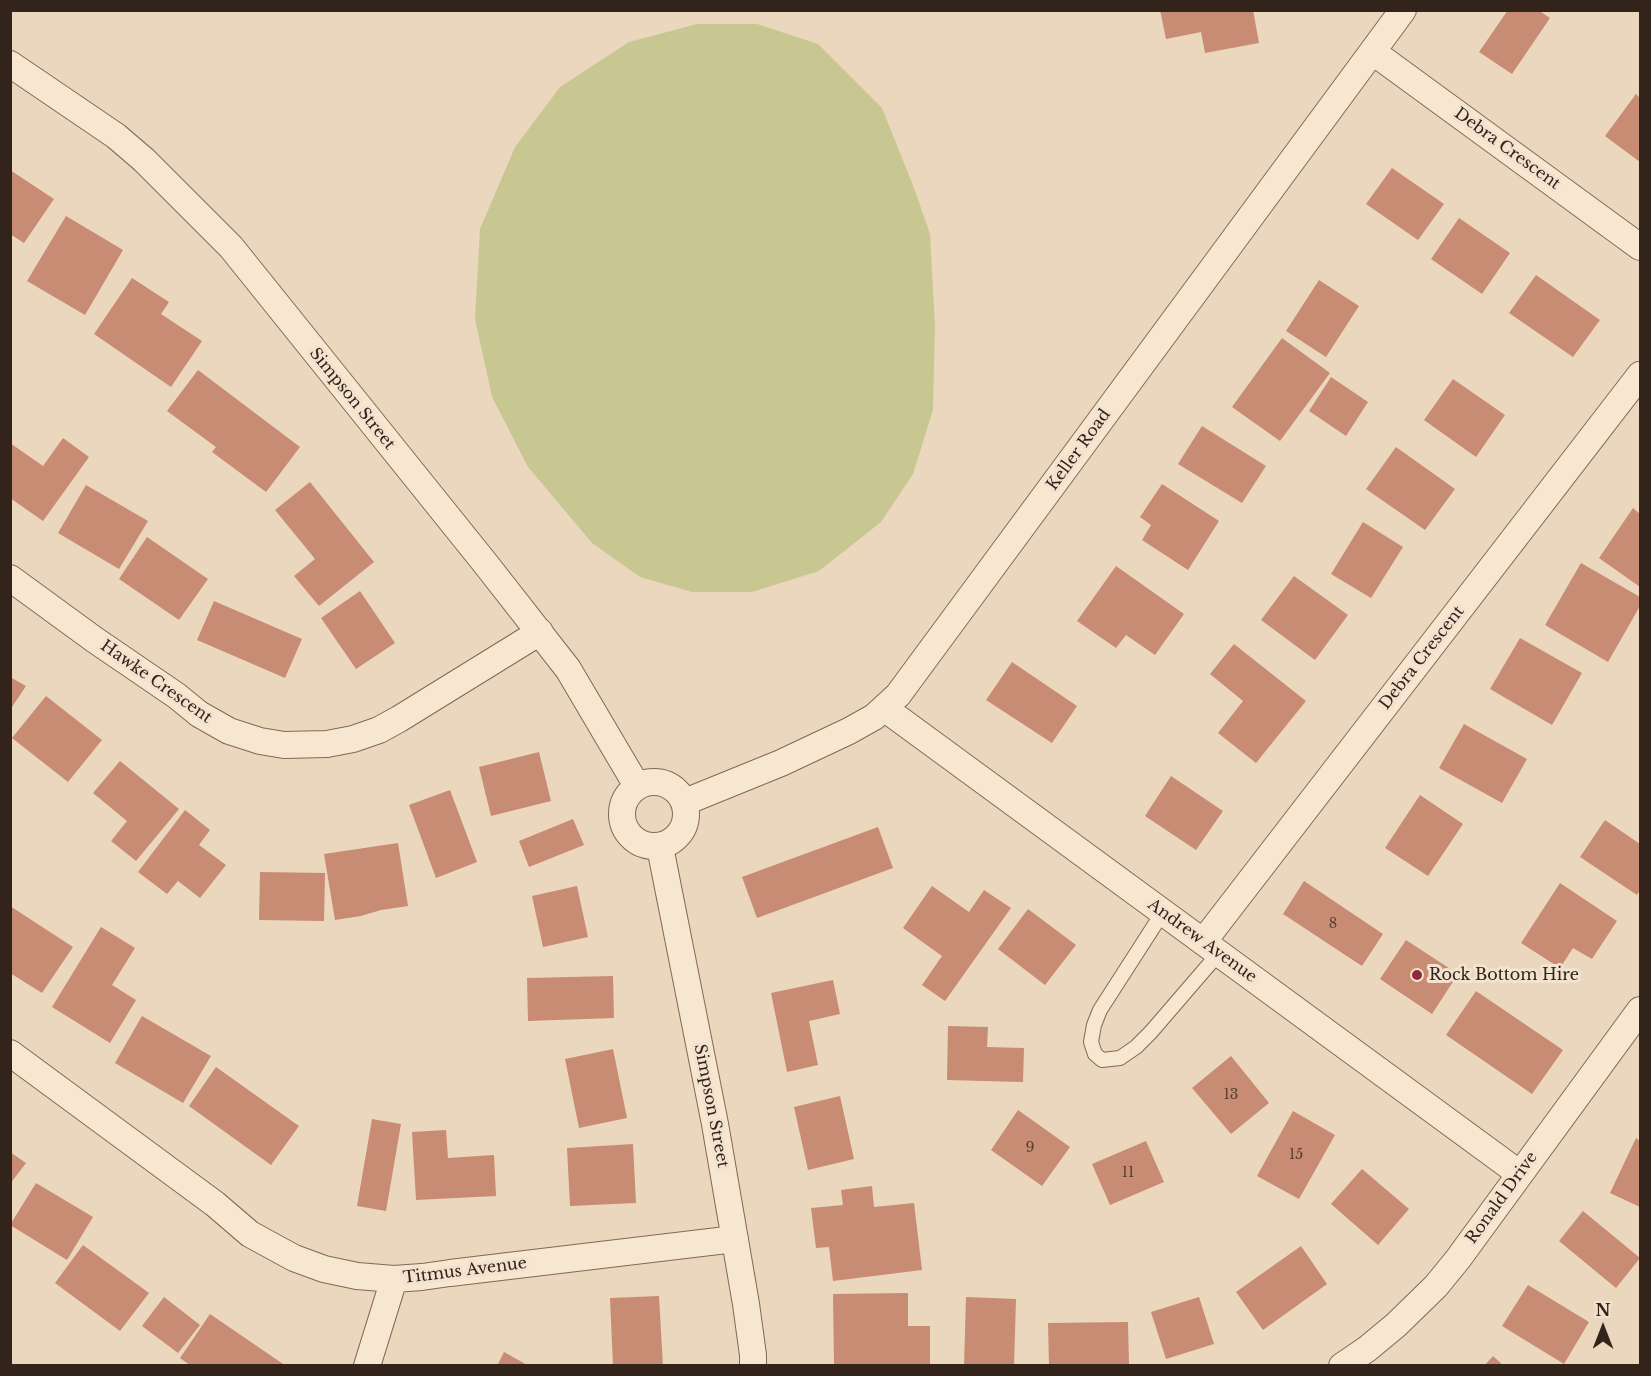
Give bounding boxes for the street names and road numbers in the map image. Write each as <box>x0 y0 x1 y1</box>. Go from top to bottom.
street label: Debra Crescent <box>1450 104 1564 194</box>
street label: Simpson Street <box>305 344 399 454</box>
street label: Keller Road <box>1043 406 1115 494</box>
street label: Debra Crescent <box>1376 602 1468 714</box>
street label: Hawke Crescent <box>97 636 215 728</box>
street label: Andrew Avenue <box>1144 895 1260 987</box>
street label: Simpson Street <box>690 1043 732 1169</box>
street label: Ronald Drive <box>1462 1148 1542 1248</box>
street label: Titmus Avenue <box>402 1254 528 1288</box>

